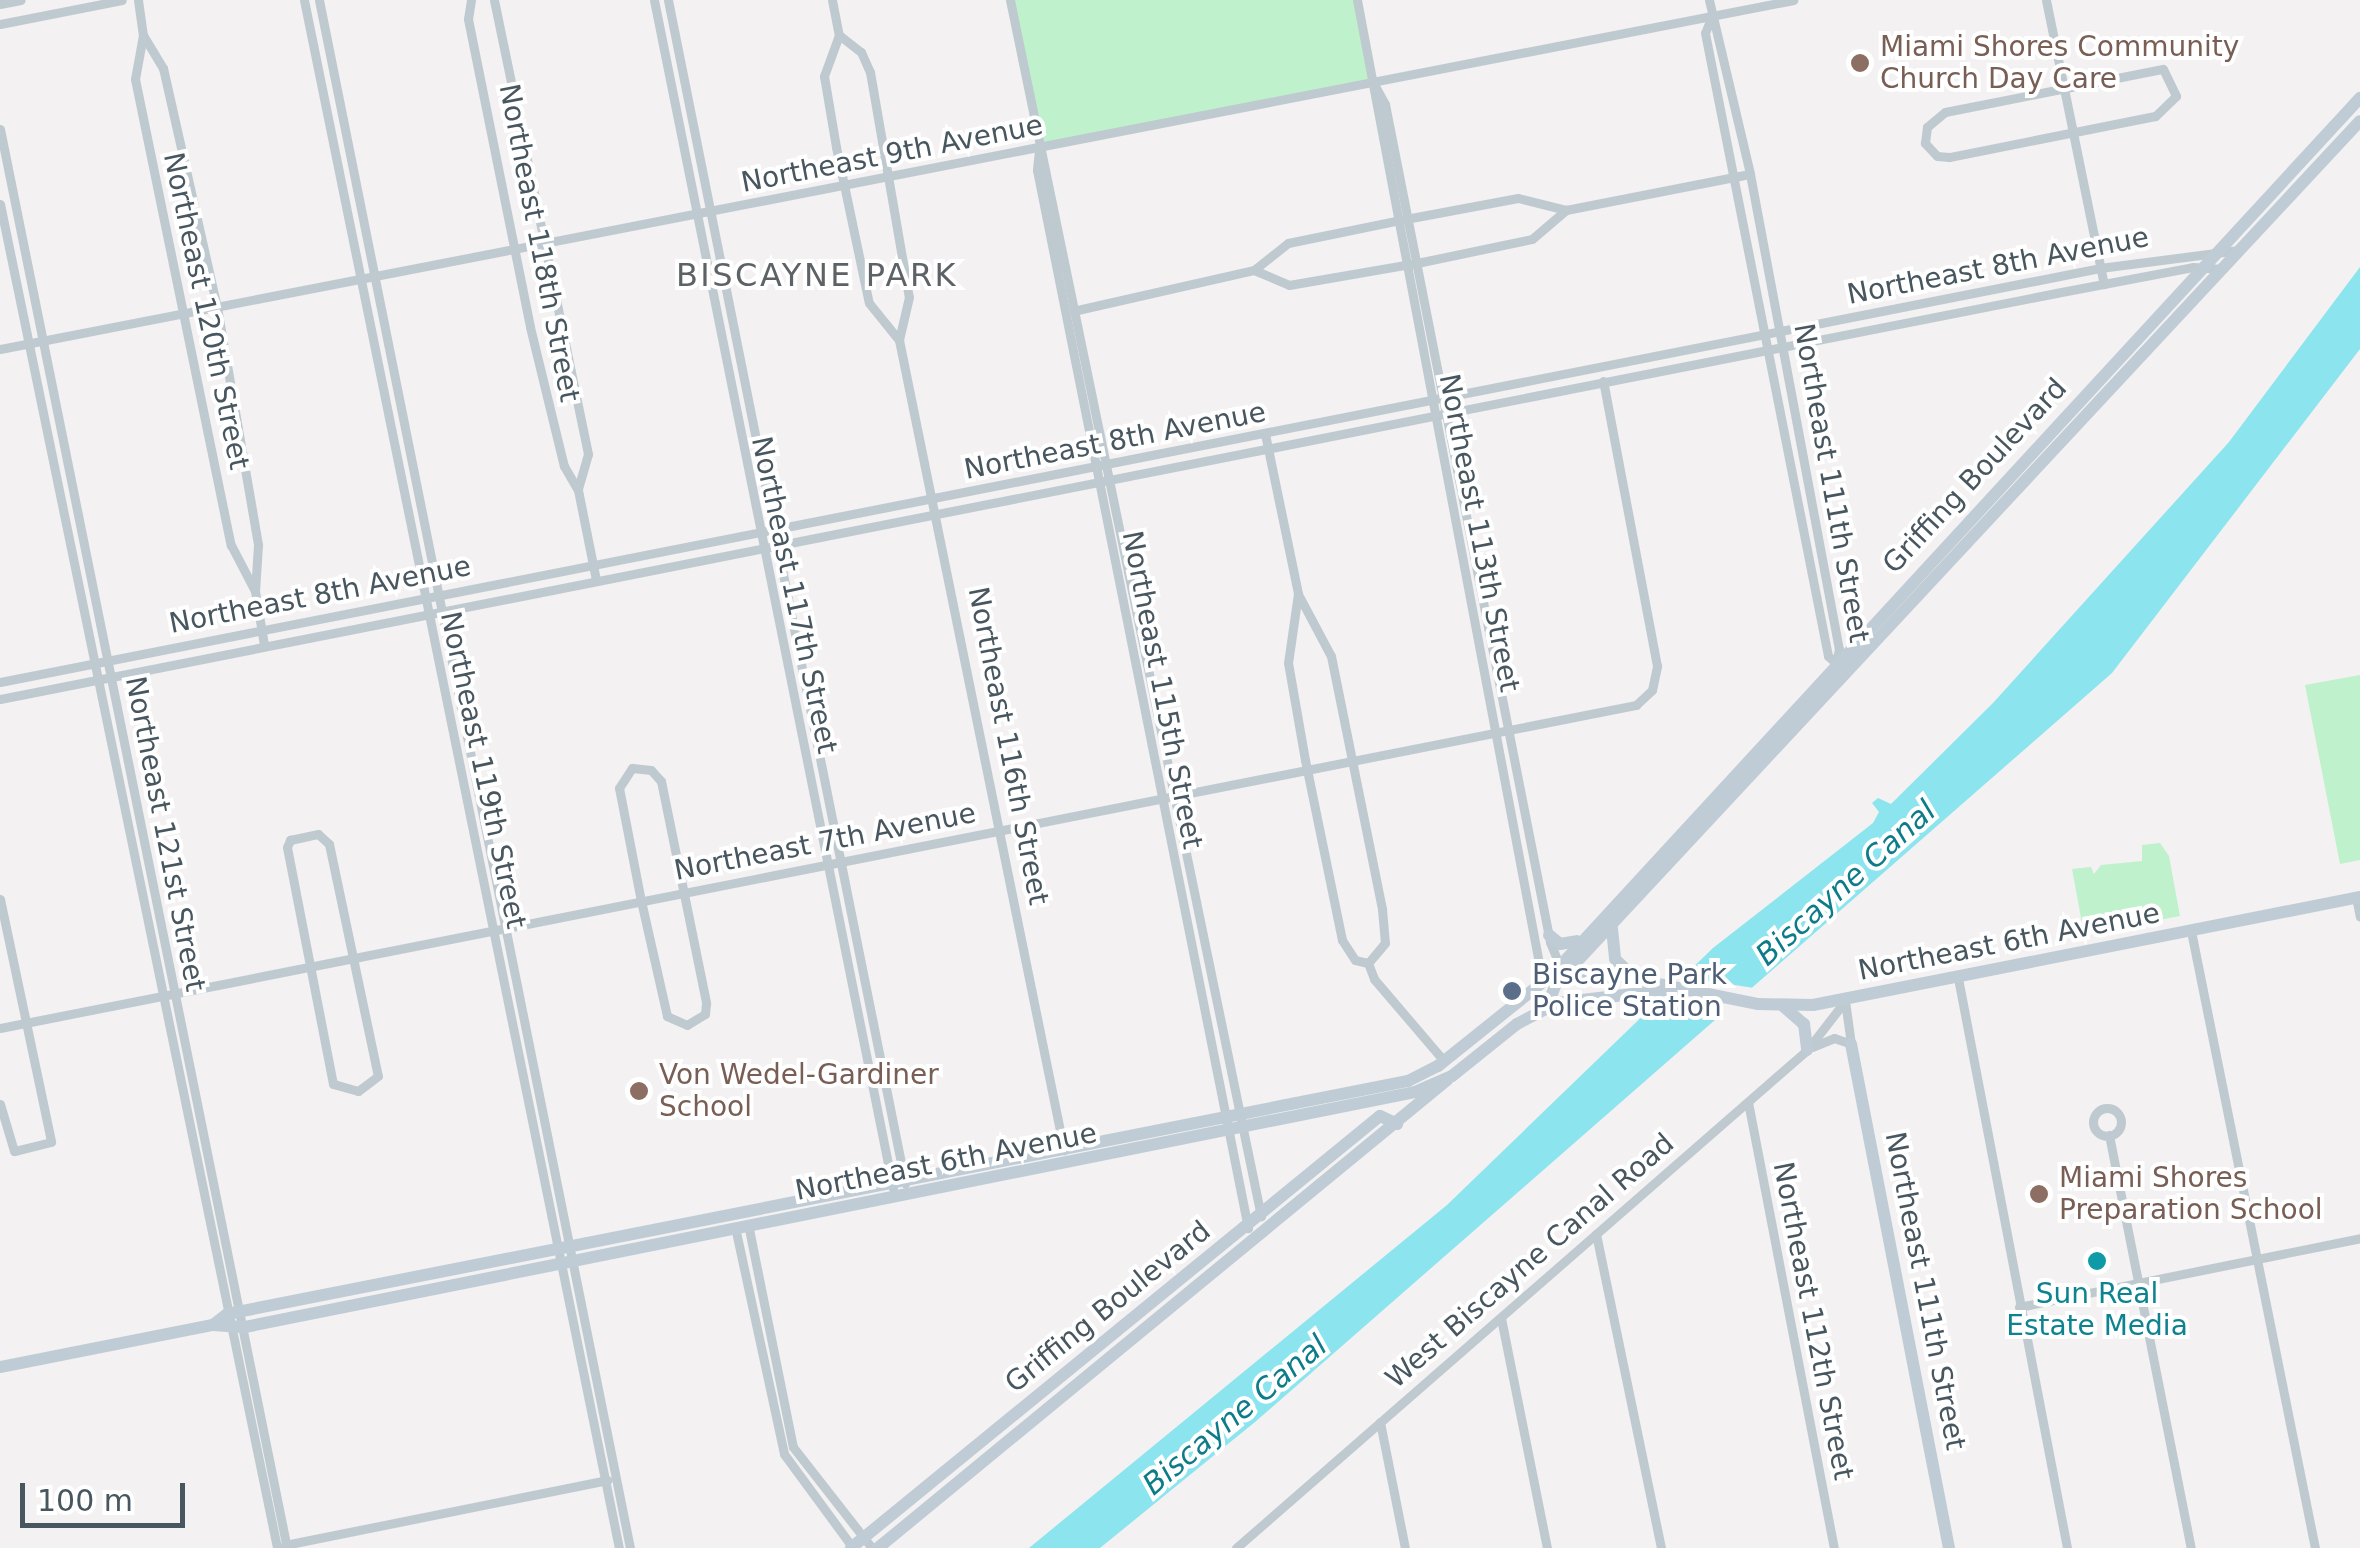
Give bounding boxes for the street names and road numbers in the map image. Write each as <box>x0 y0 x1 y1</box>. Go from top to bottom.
street label: Northeast 118th Street <box>492 81 586 405</box>
street label: Northeast 9th Avenue <box>738 108 1046 200</box>
street label: Northeast 120th Street <box>156 149 256 473</box>
street label: Northeast 8th Avenue <box>1844 220 2152 312</box>
street label: Northeast 111th Street <box>1786 321 1876 645</box>
street label: Northeast 113th Street <box>1432 371 1526 695</box>
street label: Griffing Boulevard <box>1876 372 2074 580</box>
street label: Northeast 8th Avenue <box>961 395 1269 487</box>
street label: Northeast 117th Street <box>744 433 844 757</box>
street label: Northeast 115th Street <box>1115 528 1209 852</box>
street label: Northeast 8th Avenue <box>166 549 474 641</box>
street label: Northeast 116th Street <box>961 584 1055 908</box>
street label: Northeast 119th Street <box>433 608 533 932</box>
street label: Northeast 121st Street <box>118 674 212 994</box>
street label: Northeast 7th Avenue <box>671 796 979 888</box>
street label: Northeast 6th Avenue <box>1855 896 2163 988</box>
street label: Northeast 6th Avenue <box>792 1116 1100 1208</box>
street label: West Biscayne Canal Road <box>1379 1127 1681 1395</box>
street label: Northeast 111th Street <box>1878 1129 1972 1453</box>
street label: Northeast 112th Street <box>1766 1159 1860 1483</box>
street label: Griffing Boulevard <box>999 1214 1217 1400</box>

